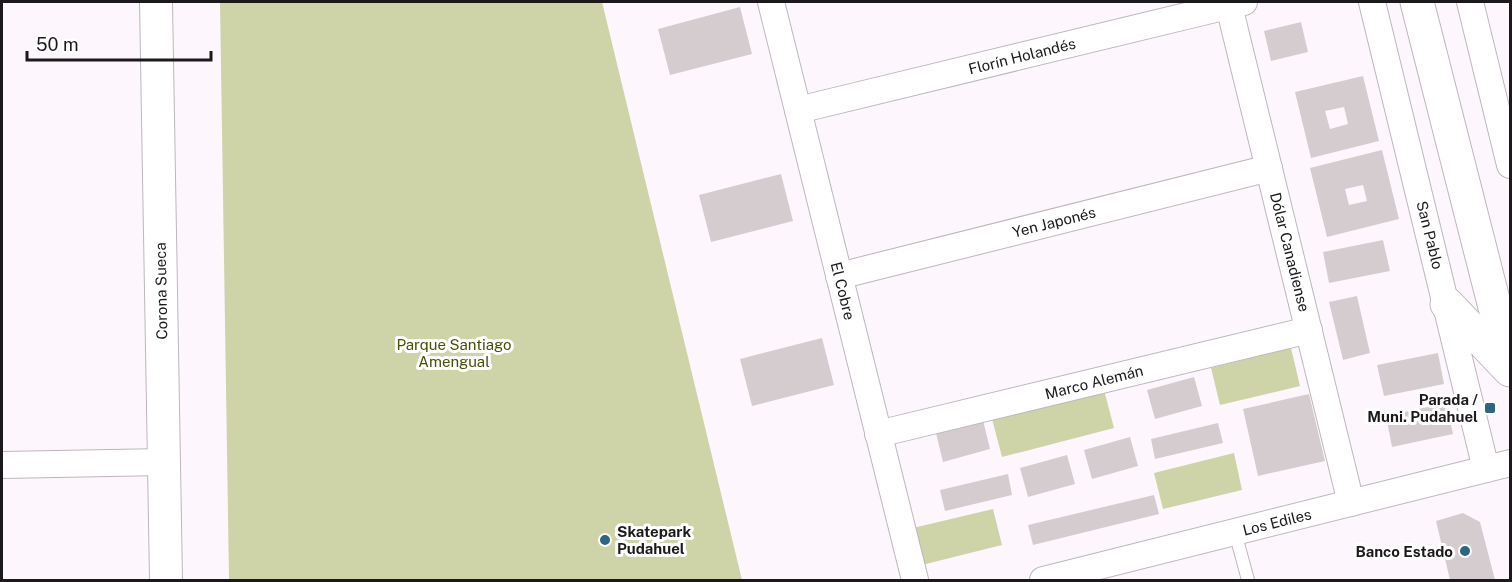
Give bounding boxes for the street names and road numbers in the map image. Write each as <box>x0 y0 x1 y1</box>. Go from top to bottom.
street label: Florín Holandés <box>967 34 1077 78</box>
street label: Dólar Canadiense <box>1267 190 1313 314</box>
street label: San Pablo <box>1413 199 1447 271</box>
street label: Yen Japonés <box>1011 203 1097 241</box>
street label: Corona Sueca <box>152 242 170 340</box>
street label: El Cobre <box>828 260 858 322</box>
street label: Marco Alemán <box>1043 362 1145 402</box>
street label: Los Ediles <box>1241 505 1313 539</box>

